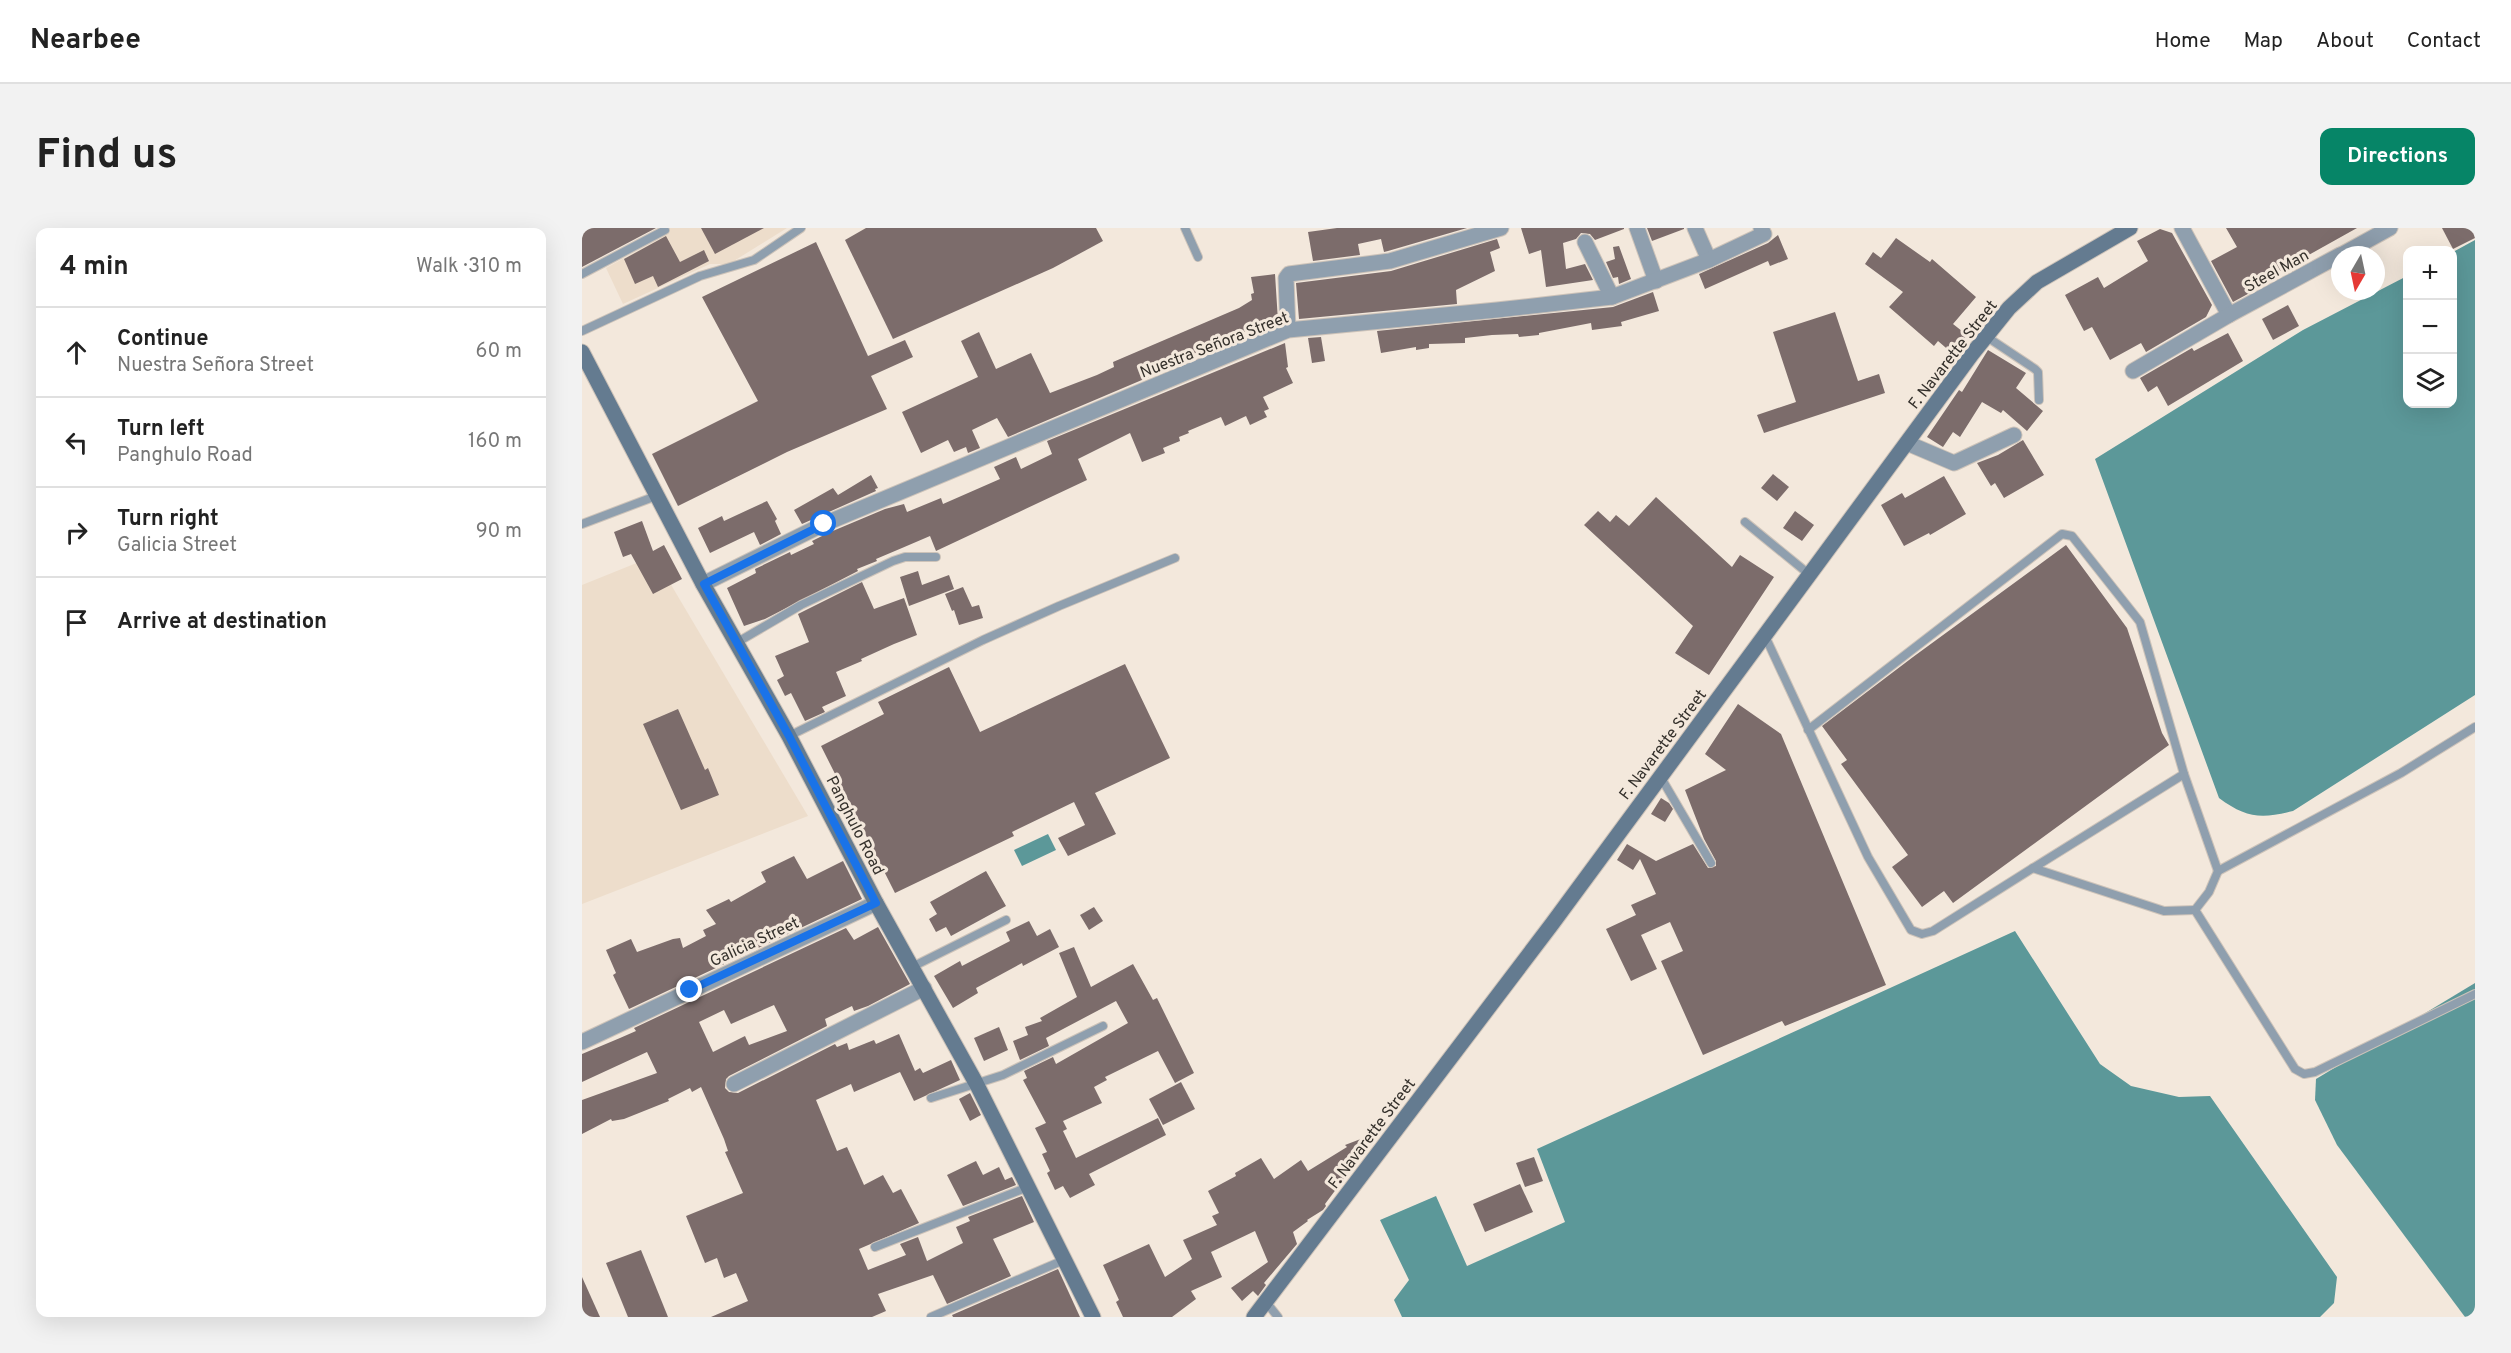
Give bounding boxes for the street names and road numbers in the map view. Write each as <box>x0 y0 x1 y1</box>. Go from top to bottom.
street label: Steel Man <box>2241 246 2313 298</box>
street label: F. Navarette Street <box>1905 297 2002 414</box>
street label: Nuestra Señora Street <box>1138 308 1292 383</box>
street label: F. Navarette Street <box>1616 686 1712 804</box>
street label: Panghulo Road <box>821 773 888 879</box>
street label: Galicia Street <box>707 913 803 972</box>
street label: F. Navarette Street <box>1325 1075 1421 1193</box>

